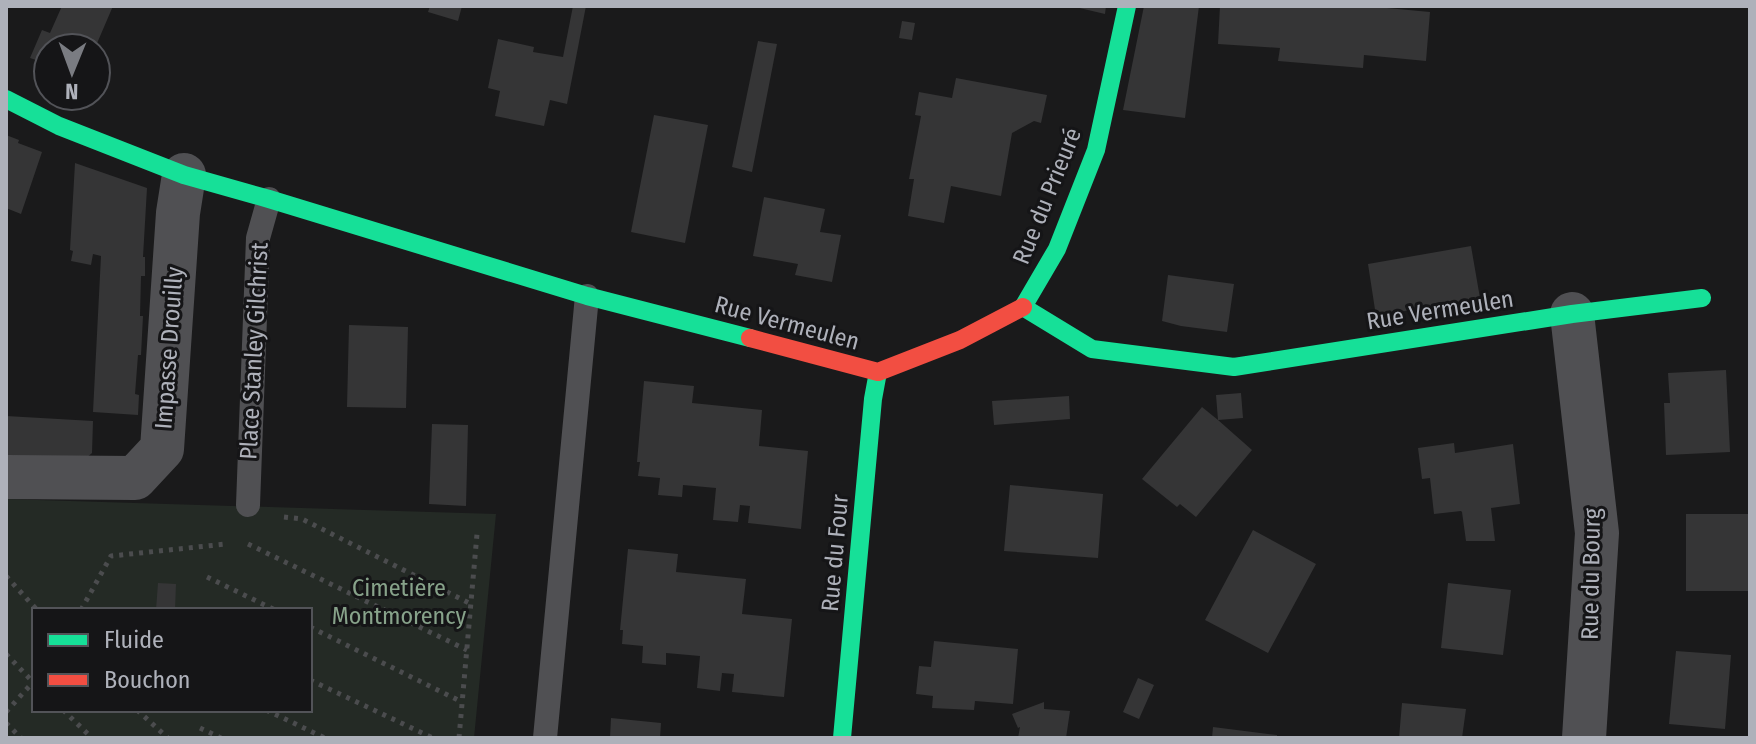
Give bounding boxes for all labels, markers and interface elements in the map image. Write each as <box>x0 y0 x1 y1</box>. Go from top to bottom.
north arrow <box>32 32 112 112</box>
text: N <box>65 78 78 105</box>
street label: Rue du Prieuré <box>1007 124 1087 268</box>
street label: Place Stanley Gilchrist <box>234 242 274 460</box>
street label: Impasse Drouilly <box>149 266 189 430</box>
street label: Rue Vermeulen <box>1364 285 1516 335</box>
street label: Rue Vermeulen <box>712 290 862 356</box>
street label: Rue du Four <box>816 493 854 613</box>
street label: Rue du Bourg <box>1576 507 1606 640</box>
park label: Cimetière Montmorency <box>332 574 467 630</box>
legend <box>32 608 312 712</box>
text: Fluide <box>104 626 164 654</box>
text: Bouchon <box>104 666 191 694</box>

